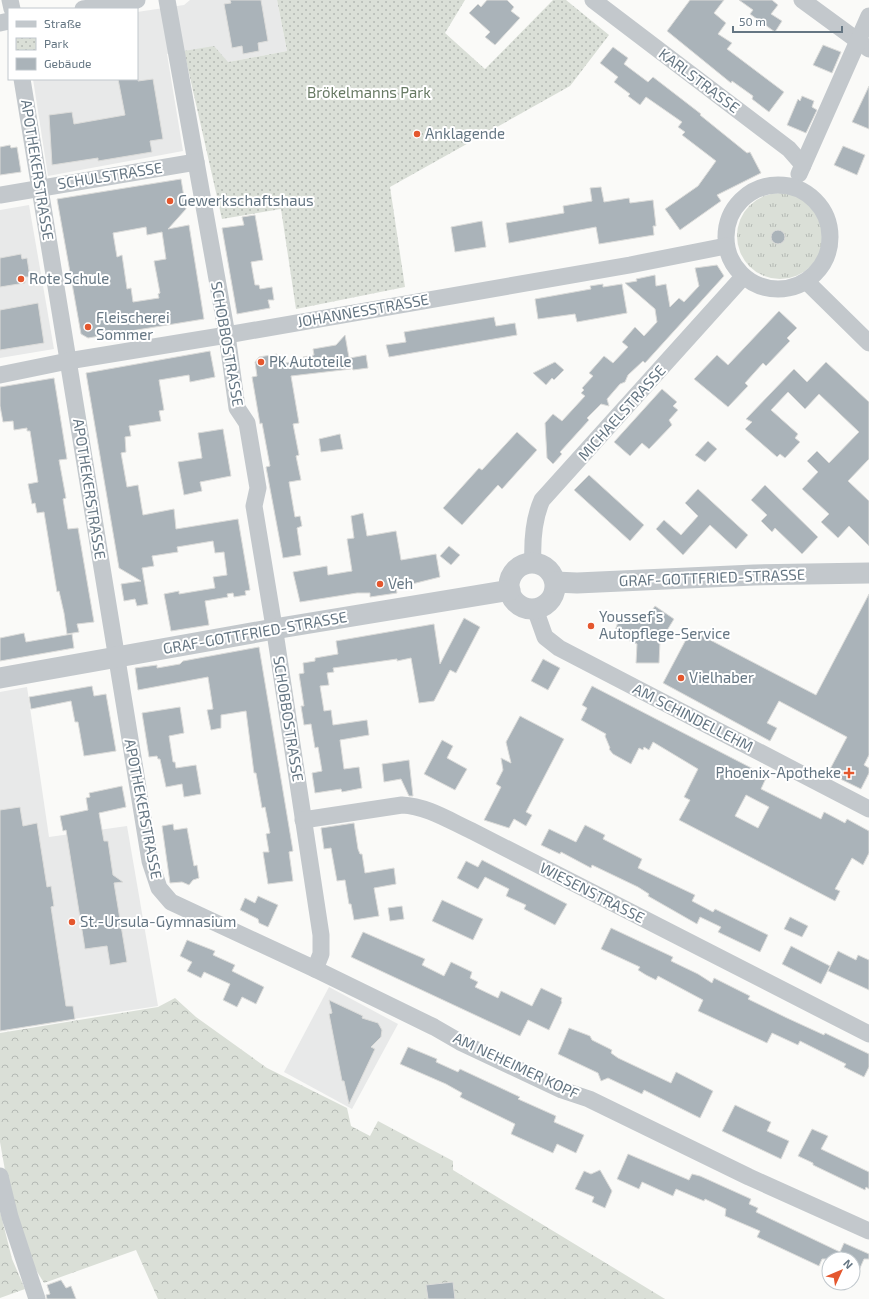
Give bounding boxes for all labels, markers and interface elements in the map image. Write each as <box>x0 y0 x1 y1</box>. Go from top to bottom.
legend <box>8 8 138 80</box>
scale bar <box>733 8 842 34</box>
text: 50 m <box>739 14 766 28</box>
text: Straße <box>44 16 81 30</box>
text: Park <box>44 36 69 50</box>
street label: KARLSTRASSE <box>656 44 743 116</box>
text: Gebäude <box>44 56 92 70</box>
park label: Brökelmanns Park <box>307 83 431 101</box>
street label: APOTHEKERSTRASSE <box>18 98 58 242</box>
place label: Anklagende <box>425 124 505 142</box>
marker: Anklagende <box>412 129 422 139</box>
street label: SCHULSTRASSE <box>56 158 163 192</box>
place label: Gewerkschaftshaus <box>178 191 314 209</box>
marker: Gewerkschaftshaus <box>165 196 175 206</box>
place label: Rote Schule <box>29 269 109 287</box>
marker: Rote Schule <box>16 274 26 284</box>
street label: SCHOBBOSTRASSE <box>208 280 248 408</box>
street label: JOHANNESSTRASSE <box>296 290 430 330</box>
place label: Fleischerei Sommer <box>96 308 170 343</box>
marker: Fleischerei Sommer <box>83 322 93 332</box>
place label: PK Autoteile <box>269 352 352 370</box>
marker: PK Autoteile <box>256 357 266 367</box>
street label: MICHAELSTRASSE <box>574 361 669 464</box>
street label: APOTHEKERSTRASSE <box>70 417 110 561</box>
street label: GRAF-GOTTFRIED-STRASSE <box>618 565 805 589</box>
place label: Veh <box>388 574 413 592</box>
marker: Veh <box>375 579 385 589</box>
street label: GRAF-GOTTFRIED-STRASSE <box>161 607 348 657</box>
place label: Youssef's Autopflege-Service <box>599 607 730 642</box>
marker: Youssef's Autopflege-Service <box>586 621 596 631</box>
street label: SCHOBBOSTRASSE <box>270 655 308 783</box>
place label: Vielhaber <box>689 668 754 686</box>
marker: Vielhaber <box>676 673 686 683</box>
street label: AM SCHINDELLEHM <box>630 679 757 755</box>
street label: APOTHEKERSTRASSE <box>122 737 166 880</box>
place label: Phoenix-Apotheke <box>716 763 841 781</box>
marker: Phoenix-Apotheke <box>844 768 854 778</box>
street label: WIESENSTRASSE <box>537 858 648 926</box>
place label: St.-Ursula-Gymnasium <box>80 912 236 930</box>
marker: St.-Ursula-Gymnasium <box>67 917 77 927</box>
street label: AM NEHEIMER KOPF <box>451 1028 582 1102</box>
north arrow <box>821 1251 861 1291</box>
text: N <box>841 1256 856 1271</box>

